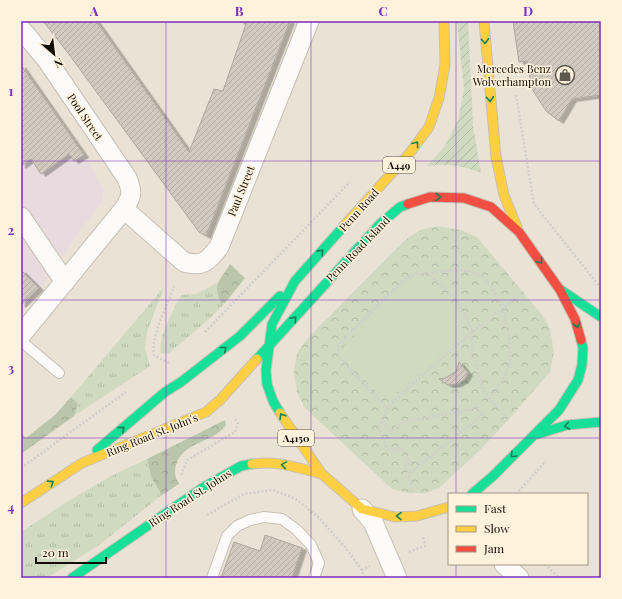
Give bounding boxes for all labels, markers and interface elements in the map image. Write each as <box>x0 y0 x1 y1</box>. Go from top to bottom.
text: A <box>89 2 99 19</box>
text: B <box>235 2 244 19</box>
text: C <box>378 2 388 19</box>
text: D <box>523 2 533 19</box>
north arrow <box>34 34 74 74</box>
one-way arrow <box>481 38 490 44</box>
text: N <box>52 55 66 72</box>
place label: Mercedes Benz Wolverhampton <box>472 61 551 89</box>
shop icon: Mercedes Benz Wolverhampton <box>554 64 576 86</box>
text: 1 <box>9 82 14 99</box>
street label: Pool Street <box>64 90 107 143</box>
one-way arrow <box>486 96 495 102</box>
one-way arrow <box>411 142 418 149</box>
road number: A449 <box>383 157 415 173</box>
street label: Paul Street <box>224 163 258 218</box>
street label: Penn Road <box>335 185 382 234</box>
one-way arrow <box>435 193 441 201</box>
street label: Penn Road Island <box>322 212 393 285</box>
text: 2 <box>8 221 15 238</box>
one-way arrow <box>316 249 323 257</box>
one-way arrow <box>535 256 542 263</box>
one-way arrow <box>289 316 296 324</box>
one-way arrow <box>572 321 581 328</box>
one-way arrow <box>219 346 227 353</box>
text: 3 <box>8 359 14 376</box>
street label: Ring Road St. John's <box>104 409 200 460</box>
one-way arrow <box>280 413 287 420</box>
one-way arrow <box>564 421 570 429</box>
one-way arrow <box>117 426 125 433</box>
road number: A4150 <box>278 430 314 446</box>
one-way arrow <box>510 451 518 458</box>
one-way arrow <box>281 461 287 469</box>
street label: Ring Road St. Johns <box>145 465 234 530</box>
one-way arrow <box>47 481 54 488</box>
legend <box>448 493 588 565</box>
text: 4 <box>8 498 15 515</box>
text: Fast <box>484 500 507 516</box>
one-way arrow <box>396 512 402 521</box>
text: Slow <box>484 520 510 536</box>
scale bar <box>36 539 106 565</box>
text: Jam <box>483 540 505 556</box>
text: 20 m <box>42 544 69 560</box>

